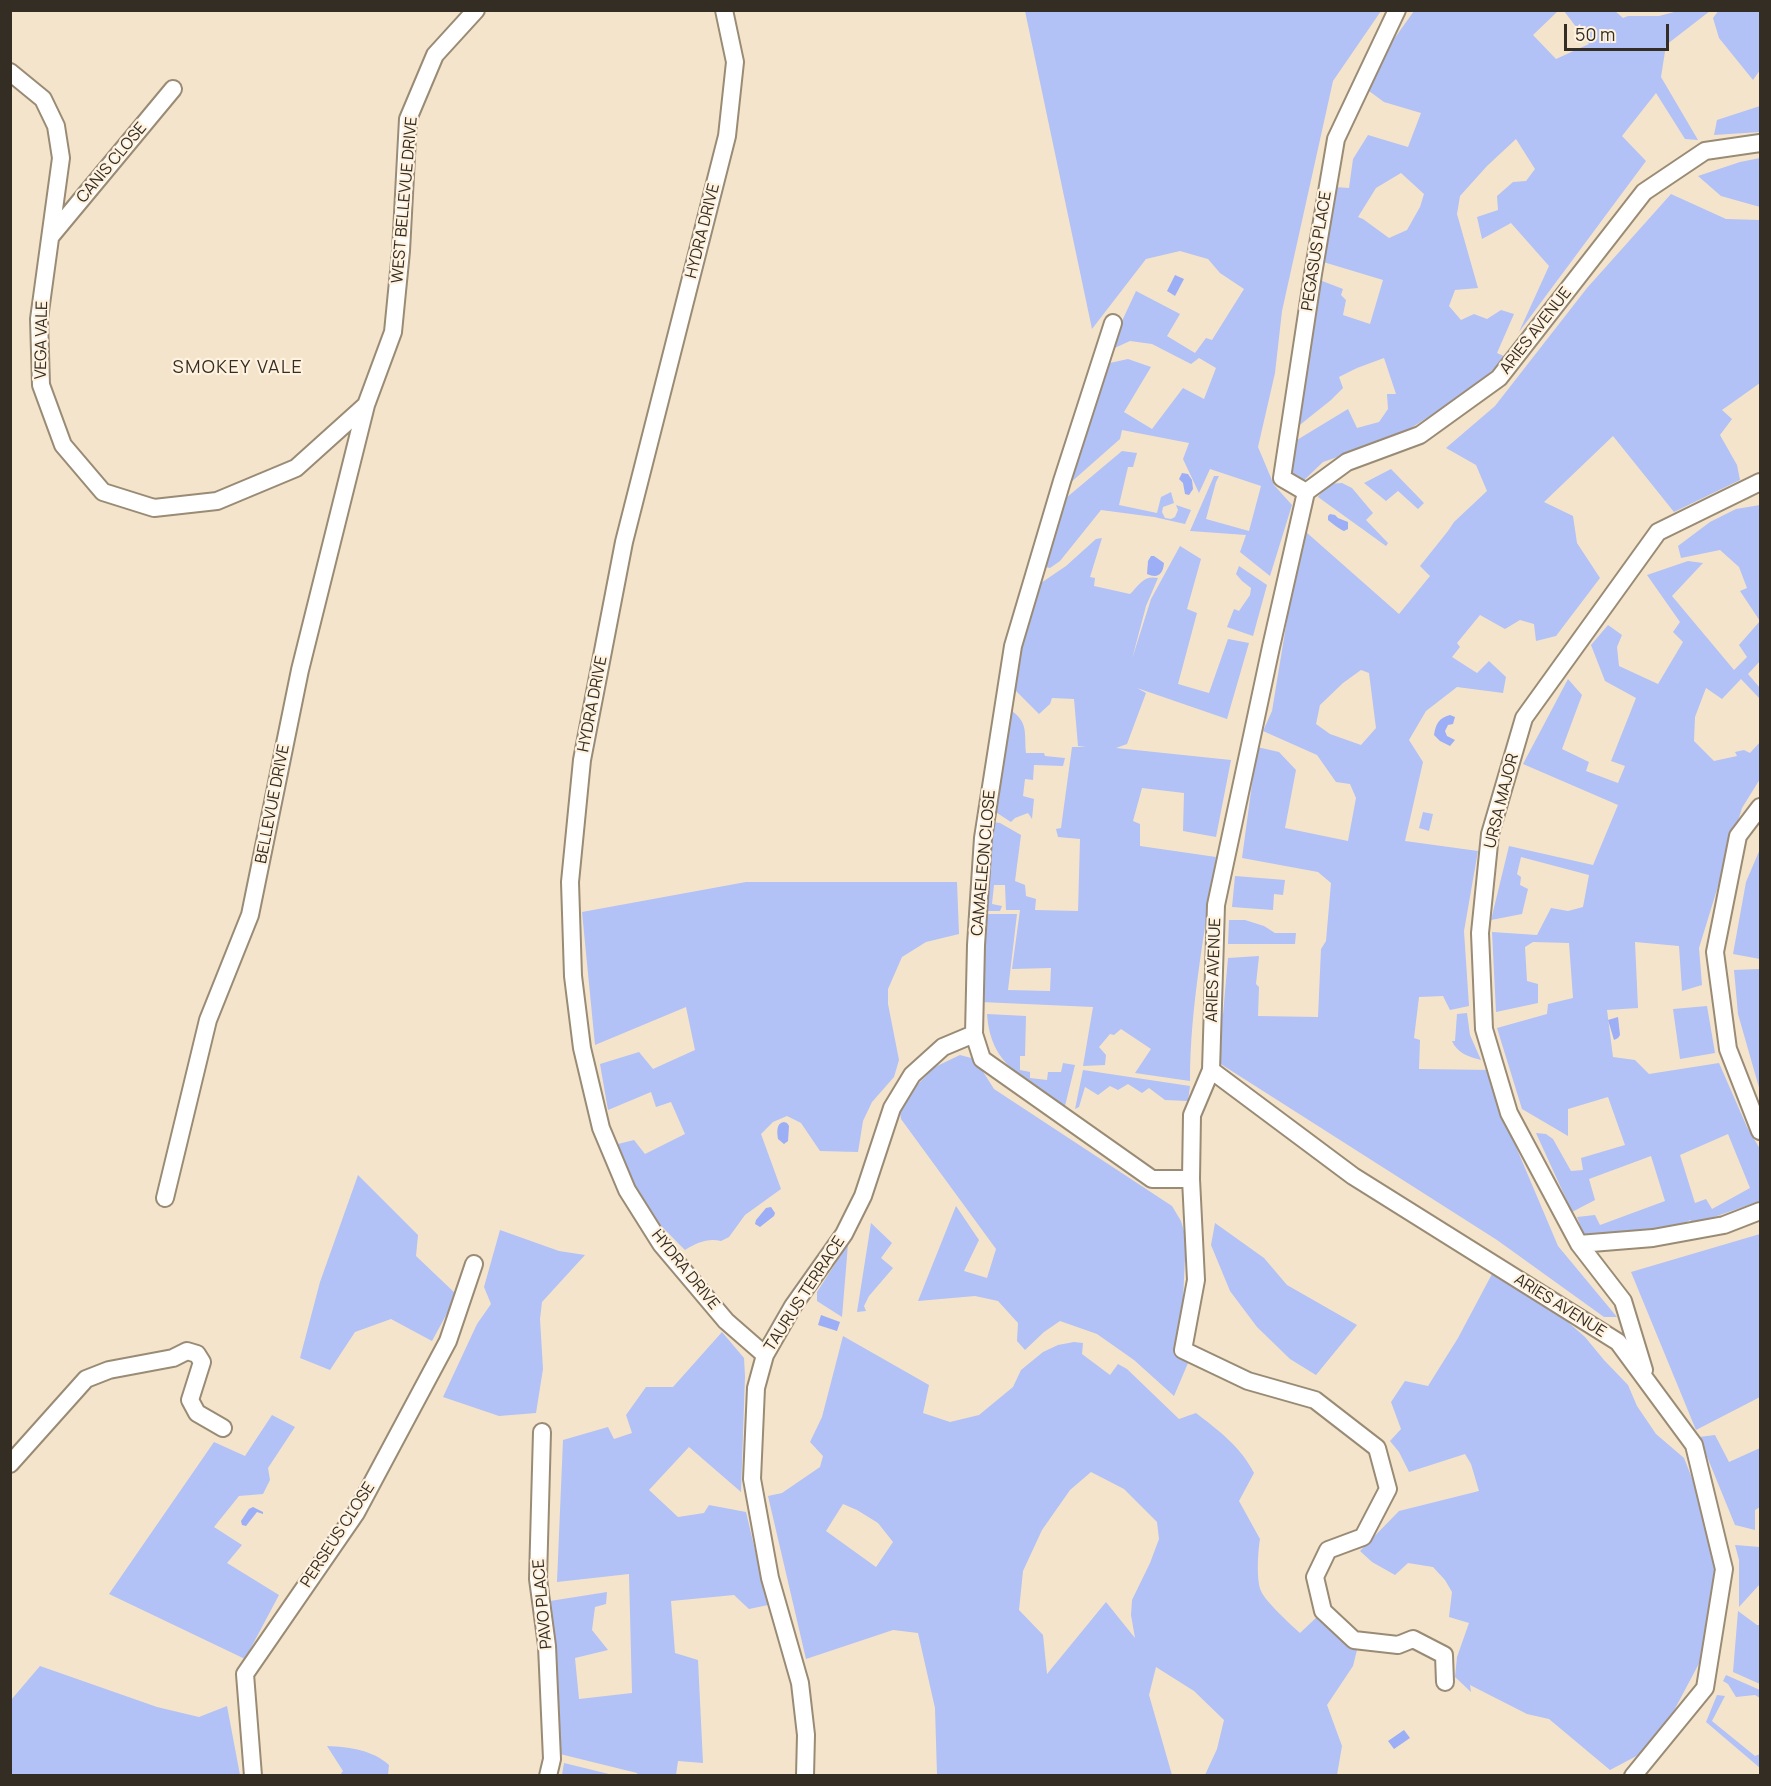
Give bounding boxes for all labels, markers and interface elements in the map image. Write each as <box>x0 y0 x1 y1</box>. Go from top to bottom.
scale bar <box>1567 12 1672 50</box>
text: 50 m <box>1575 22 1615 46</box>
street label: WEST BELLEVUE DRIVE <box>388 116 422 284</box>
street label: CANIS CLOSE <box>73 119 151 207</box>
street label: HYDRA DRIVE <box>682 181 724 281</box>
street label: PEGASUS PLACE <box>1298 190 1336 312</box>
street label: ARIES AVENUE <box>1496 284 1576 378</box>
street label: VEGA VALE <box>32 301 52 379</box>
district label: SMOKEY VALE <box>173 357 303 379</box>
street label: HYDRA DRIVE <box>574 654 612 754</box>
street label: BELLEVUE DRIVE <box>252 743 294 865</box>
street label: URSA MAJOR <box>1481 752 1523 850</box>
street label: CAMAELEON CLOSE <box>968 789 1000 937</box>
street label: ARIES AVENUE <box>1203 917 1225 1023</box>
street label: HYDRA DRIVE <box>647 1226 723 1314</box>
street label: TAURUS TERRACE <box>761 1233 849 1355</box>
street label: ARIES AVENUE <box>1510 1270 1610 1342</box>
street label: PERSEUS CLOSE <box>297 1479 379 1591</box>
street label: PAVO PLACE <box>530 1558 556 1650</box>

